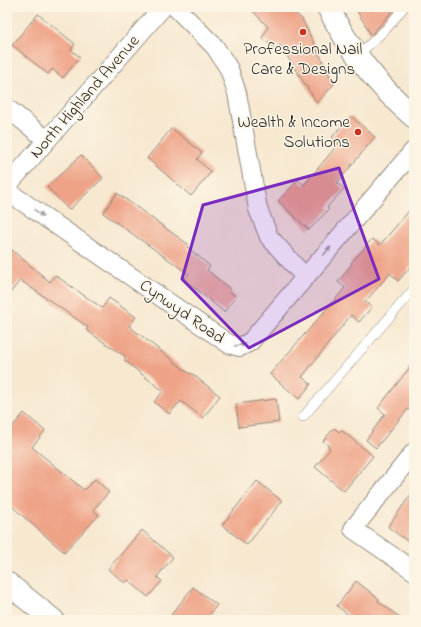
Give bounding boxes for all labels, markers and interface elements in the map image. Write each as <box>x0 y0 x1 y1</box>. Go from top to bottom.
marker: Professional Nail Care & Designs <box>298 27 308 37</box>
street label: North Highland Avenue <box>24 29 148 166</box>
place label: Professional Nail Care & Designs <box>244 37 363 84</box>
place label: Wealth & Income Solutions <box>238 110 350 155</box>
marker: Wealth & Income Solutions <box>353 127 363 137</box>
one-way arrow <box>34 209 44 217</box>
one-way arrow <box>322 246 331 257</box>
street label: Cynwyd Road <box>134 273 230 352</box>
one-way arrow <box>233 342 246 348</box>

